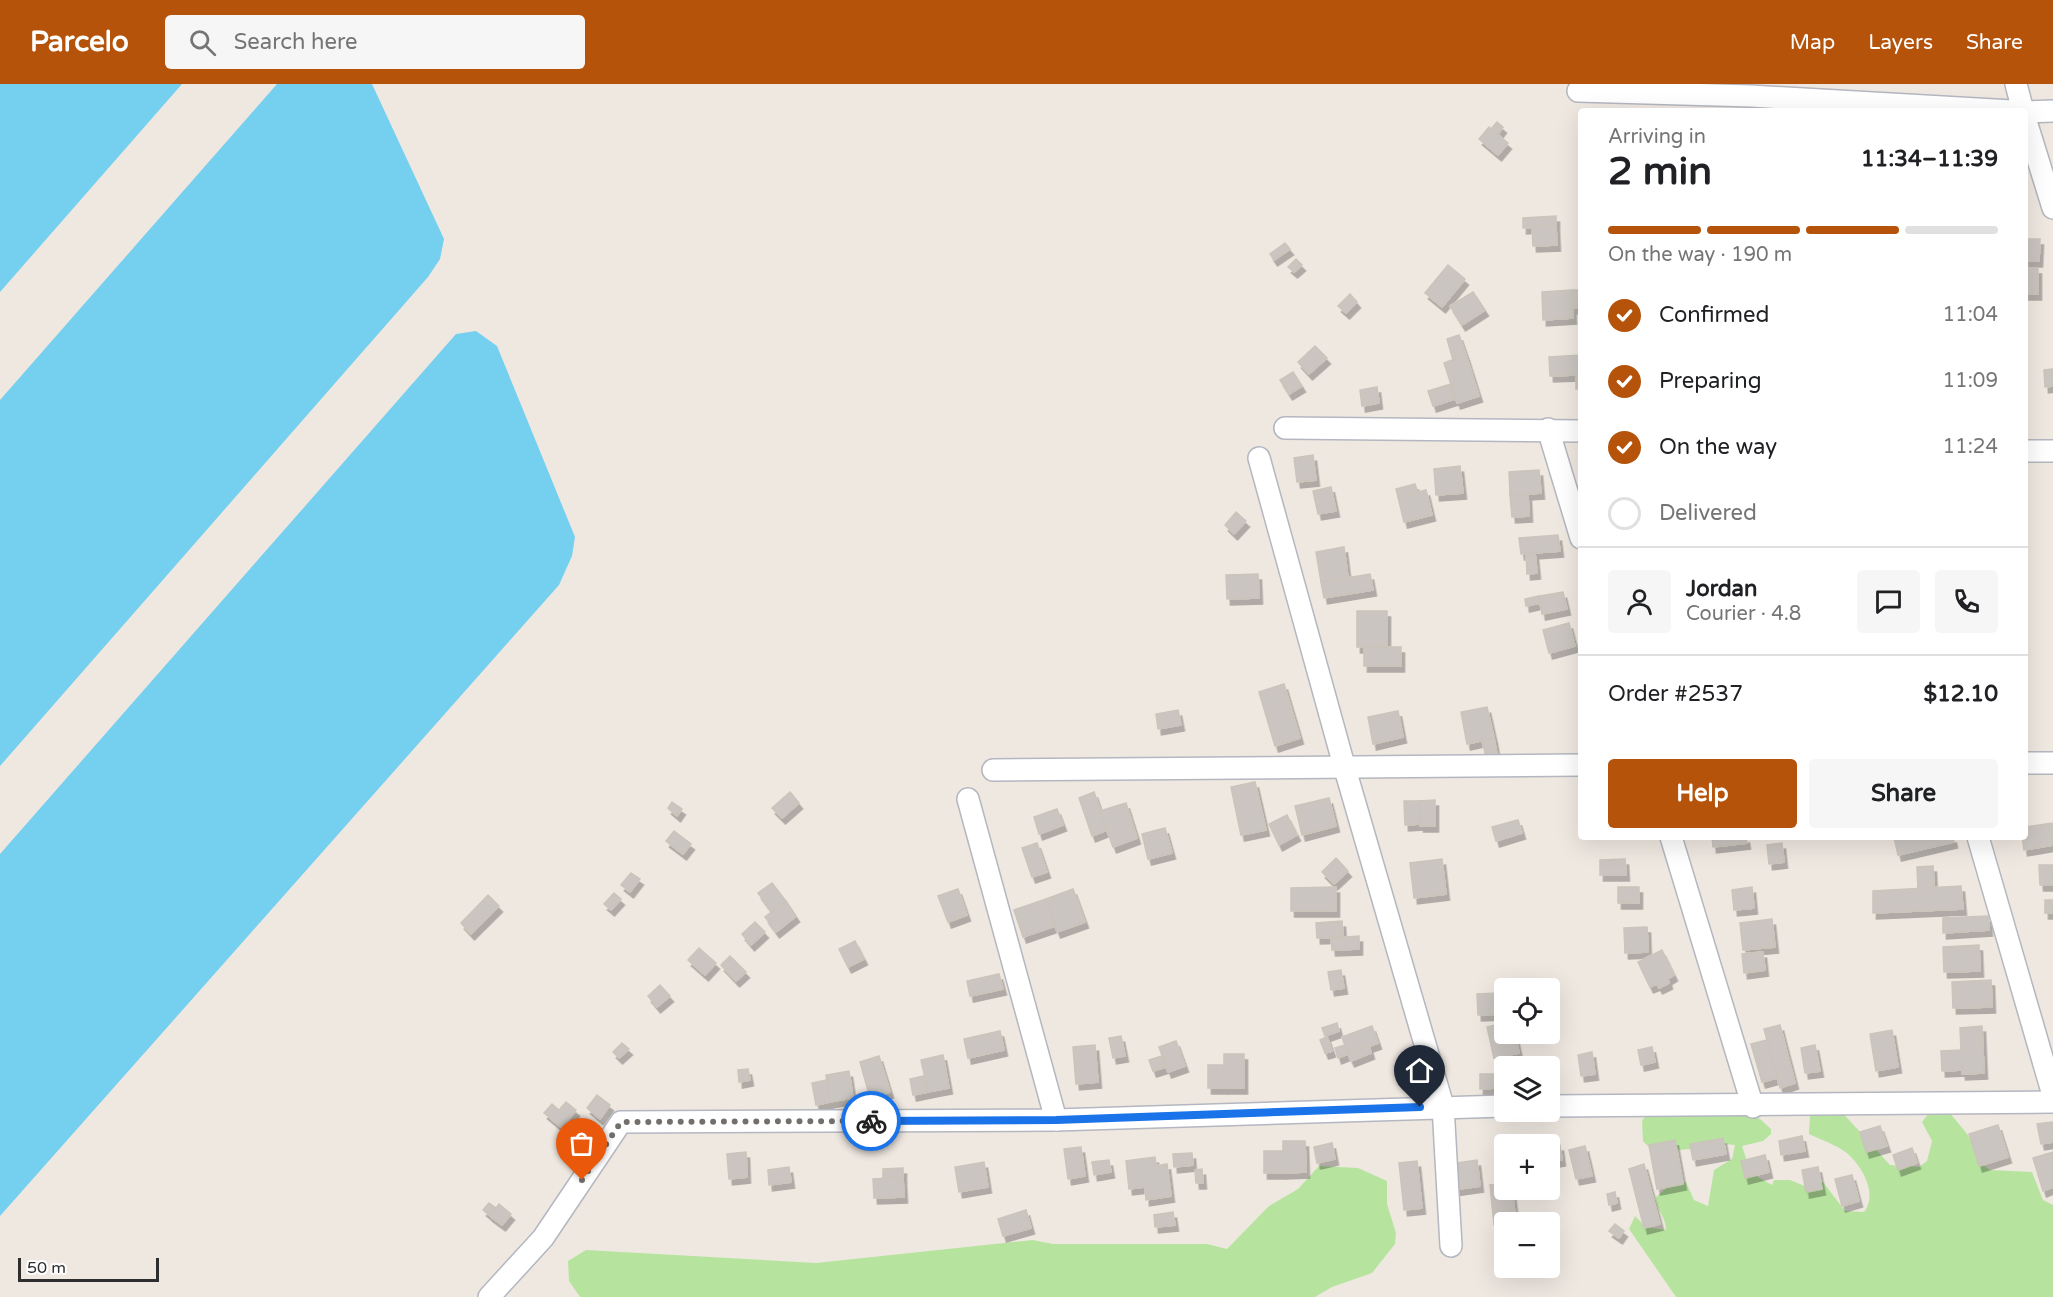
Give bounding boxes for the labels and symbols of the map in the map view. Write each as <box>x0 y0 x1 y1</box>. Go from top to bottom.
pin <box>1394 1045 1445 1107</box>
courier <box>841 1091 901 1151</box>
pin <box>556 1118 607 1180</box>
scale bar <box>18 1255 159 1282</box>

